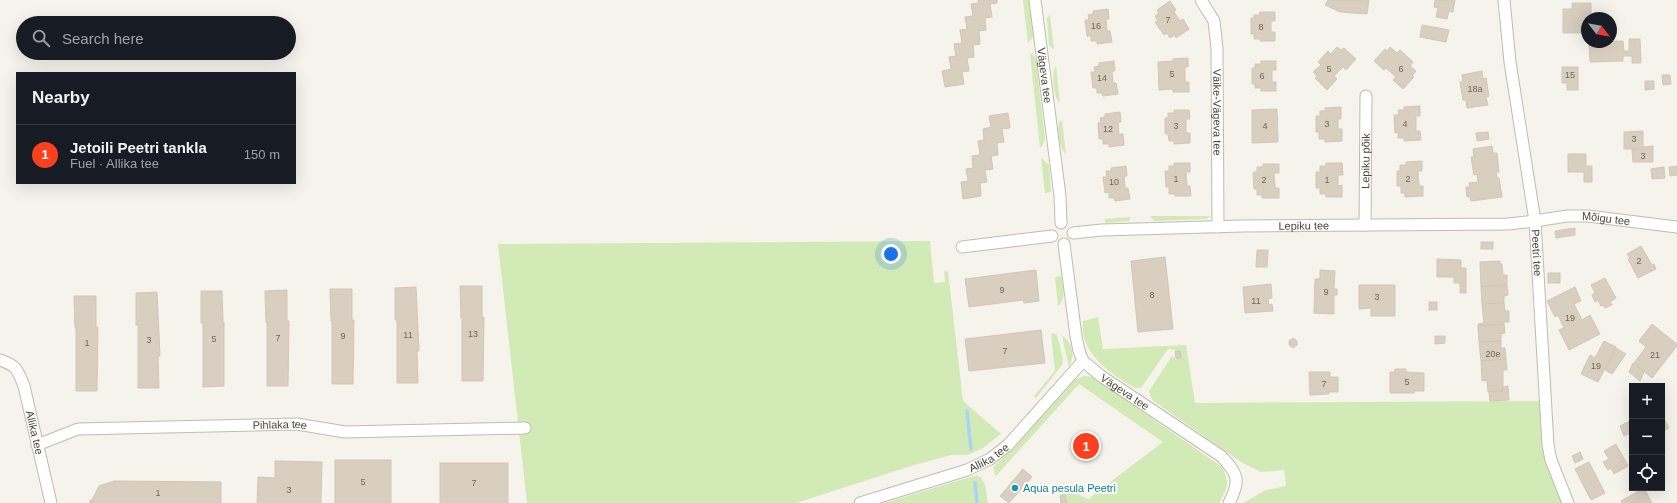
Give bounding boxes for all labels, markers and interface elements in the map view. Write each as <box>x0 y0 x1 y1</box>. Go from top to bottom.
north arrow <box>1581 12 1617 48</box>
house number: 7 <box>1165 15 1171 25</box>
search box <box>16 16 296 60</box>
house number: 16 <box>1091 21 1101 31</box>
house number: 8 <box>1258 22 1264 32</box>
icon: search <box>30 27 52 49</box>
text: Search here <box>62 30 144 47</box>
street label: Vägeva tee <box>1035 47 1054 104</box>
house number: 5 <box>1326 64 1332 74</box>
house number: 6 <box>1398 64 1404 74</box>
house number: 5 <box>1169 69 1175 79</box>
street label: Väike-Vägeva tee <box>1211 69 1224 156</box>
house number: 15 <box>1565 70 1575 80</box>
house number: 6 <box>1259 71 1265 81</box>
house number: 14 <box>1097 73 1107 83</box>
house number: 18a <box>1467 84 1483 94</box>
text: Nearby <box>32 88 90 107</box>
house number: 3 <box>1324 119 1330 129</box>
house number: 4 <box>1402 119 1408 129</box>
house number: 3 <box>1173 121 1179 131</box>
house number: 4 <box>1262 121 1268 131</box>
house number: 12 <box>1103 124 1113 134</box>
street label: Lepiku põik <box>1359 133 1372 189</box>
house number: 3 <box>1631 134 1637 144</box>
text: Jetoili Peetri tankla <box>70 139 207 156</box>
text: 1 <box>41 147 49 162</box>
text: 150 m <box>244 147 280 162</box>
house number: 3 <box>1640 151 1646 161</box>
text: Fuel · Allika tee <box>70 156 159 171</box>
house number: 1 <box>1173 174 1179 184</box>
house number: 2 <box>1405 174 1411 184</box>
house number: 2 <box>1261 175 1267 185</box>
house number: 1 <box>1324 175 1330 185</box>
house number: 10 <box>1109 177 1119 187</box>
street label: Mõigu tee <box>1582 210 1631 227</box>
street label: Lepiku tee <box>1278 219 1329 232</box>
street label: Peetri tee <box>1529 229 1544 277</box>
your location <box>881 244 901 264</box>
house number: 2 <box>1636 256 1642 266</box>
house number: 9 <box>999 285 1005 295</box>
house number: 9 <box>1323 287 1329 297</box>
house number: 8 <box>1149 290 1155 300</box>
house number: 3 <box>1374 292 1380 302</box>
house number: 11 <box>1251 296 1261 306</box>
house number: 19 <box>1565 313 1575 323</box>
house number: 13 <box>468 329 478 339</box>
house number: 11 <box>403 330 413 340</box>
house number: 9 <box>340 331 346 341</box>
house number: 7 <box>275 333 281 343</box>
house number: 5 <box>211 334 217 344</box>
house number: 3 <box>146 335 152 345</box>
house number: 1 <box>84 338 90 348</box>
house number: 7 <box>1002 346 1008 356</box>
house number: 20e <box>1485 349 1501 359</box>
house number: 21 <box>1650 350 1660 360</box>
house number: 19 <box>1591 361 1601 371</box>
street label: Vägeva tee <box>1098 371 1151 412</box>
house number: 5 <box>1404 377 1410 387</box>
house number: 7 <box>1321 379 1327 389</box>
map controls <box>1629 383 1665 491</box>
button: + <box>1629 383 1665 419</box>
street label: Allika tee <box>24 409 46 456</box>
street label: Pihlaka tee <box>253 418 308 432</box>
button: − <box>1629 419 1665 455</box>
pin: 1 <box>1073 431 1099 461</box>
street label: Allika tee <box>967 441 1011 474</box>
button: locate <box>1629 455 1665 491</box>
house number: 5 <box>360 477 366 487</box>
house number: 7 <box>471 478 477 488</box>
place label: Aqua pesula Peetri <box>1023 482 1116 494</box>
marker: Aqua pesula Peetri <box>1010 483 1020 493</box>
house number: 3 <box>286 485 292 495</box>
house number: 1 <box>155 488 161 498</box>

